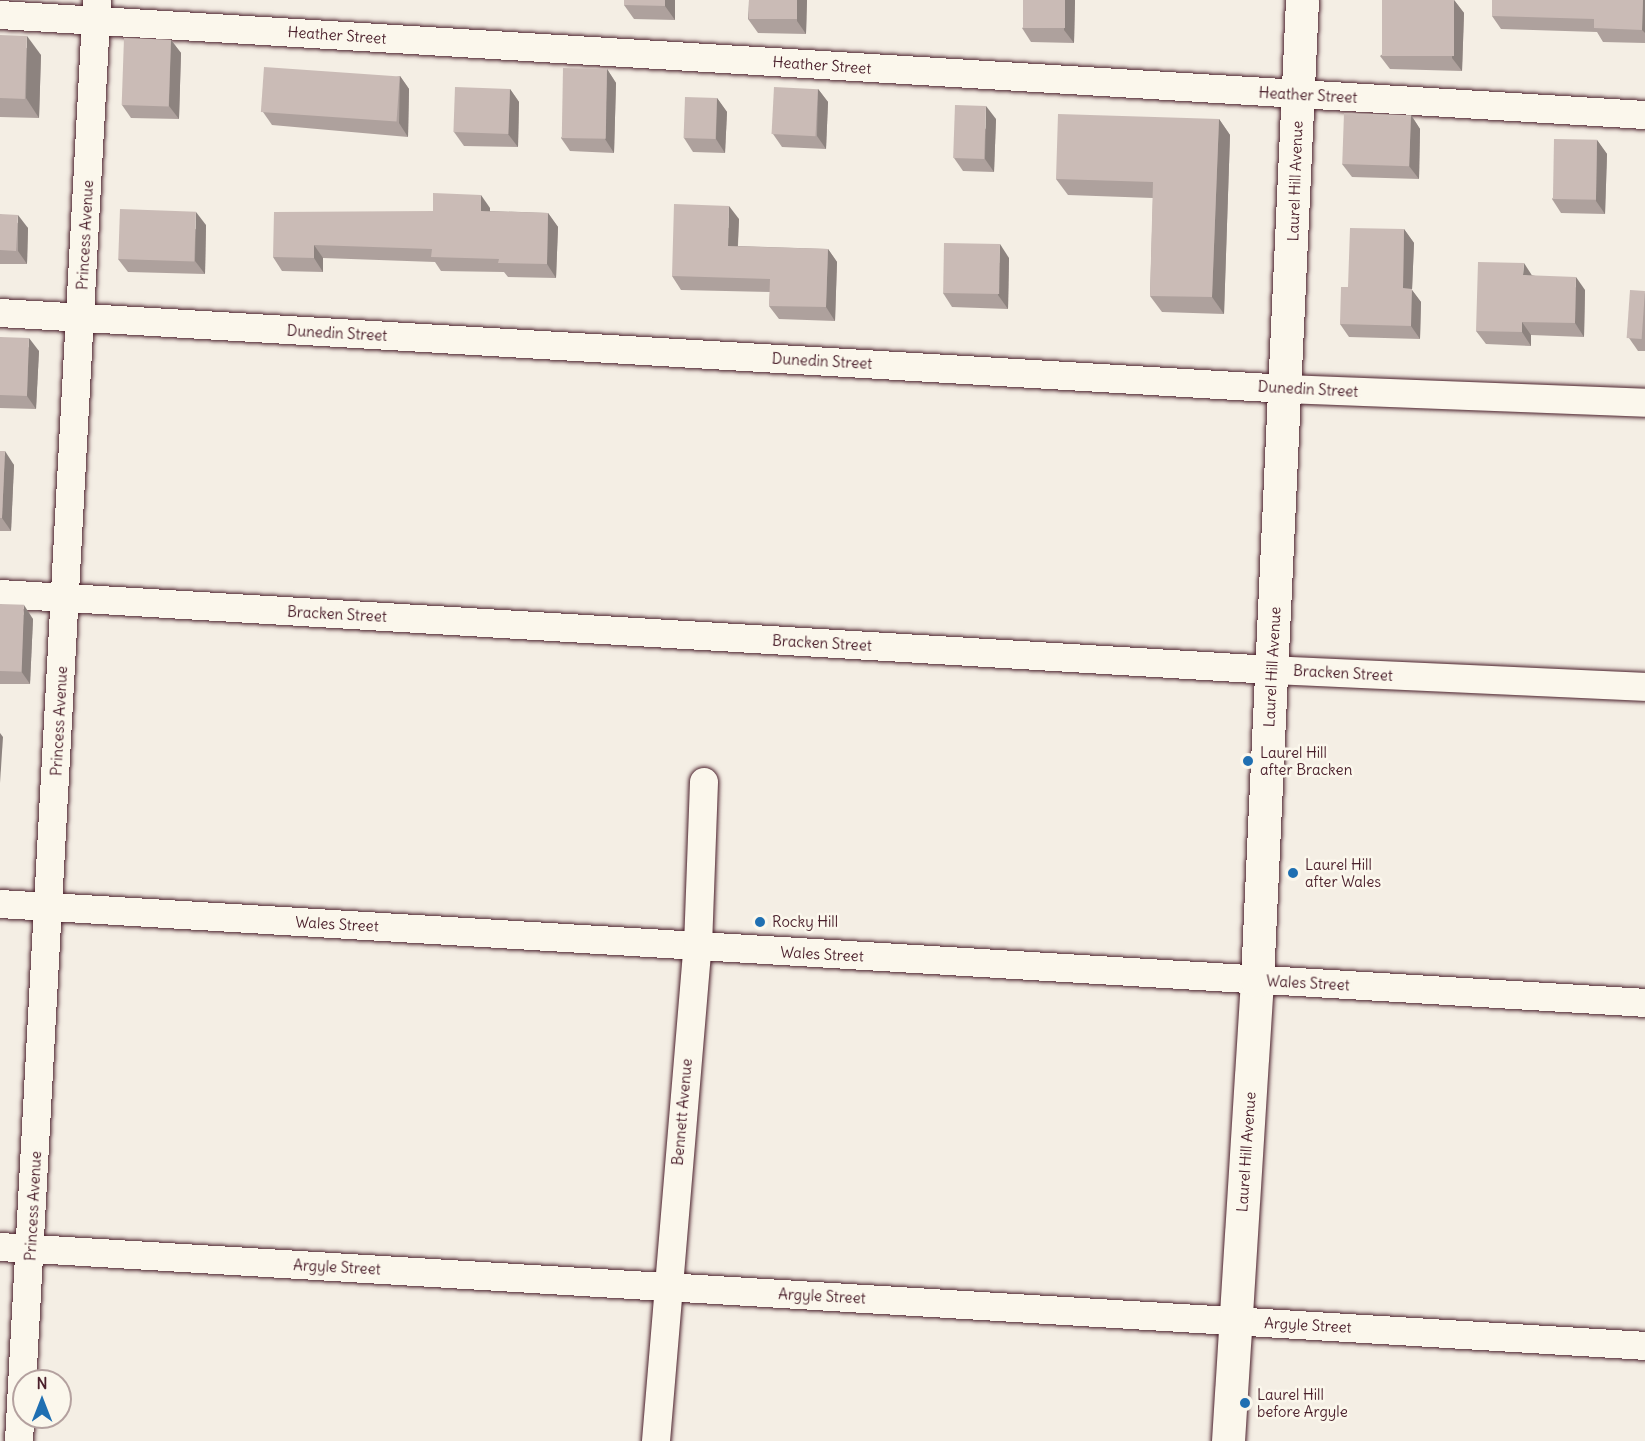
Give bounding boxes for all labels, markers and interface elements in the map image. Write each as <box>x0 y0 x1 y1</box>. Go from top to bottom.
street label: Heather Street <box>287 23 387 47</box>
street label: Heather Street <box>772 53 872 77</box>
street label: Heather Street <box>1258 83 1358 107</box>
street label: Laurel Hill Avenue <box>1284 120 1306 242</box>
street label: Princess Avenue <box>73 180 97 290</box>
street label: Dunedin Street <box>286 321 388 345</box>
street label: Dunedin Street <box>771 349 873 373</box>
street label: Dunedin Street <box>1257 377 1359 401</box>
street label: Bracken Street <box>287 602 387 626</box>
street label: Laurel Hill Avenue <box>1260 606 1284 728</box>
street label: Bracken Street <box>772 631 872 655</box>
street label: Bracken Street <box>1293 661 1393 685</box>
street label: Princess Avenue <box>47 666 71 776</box>
place label: Laurel Hill after Bracken <box>1260 743 1352 778</box>
marker: Laurel Hill after Bracken <box>1241 754 1255 768</box>
place label: Laurel Hill after Wales <box>1305 855 1381 890</box>
marker: Laurel Hill after Wales <box>1286 866 1300 880</box>
street label: Wales Street <box>295 913 379 935</box>
place label: Rocky Hill <box>772 913 838 931</box>
marker: Rocky Hill <box>753 915 767 929</box>
street label: Wales Street <box>780 943 864 965</box>
street label: Wales Street <box>1266 972 1350 994</box>
street label: Bennett Avenue <box>668 1058 696 1166</box>
street label: Laurel Hill Avenue <box>1233 1091 1259 1213</box>
street label: Princess Avenue <box>21 1151 45 1261</box>
street label: Argyle Street <box>293 1256 381 1278</box>
street label: Argyle Street <box>778 1285 866 1307</box>
street label: Argyle Street <box>1264 1314 1352 1336</box>
north arrow <box>12 1369 72 1429</box>
text: N <box>36 1373 48 1393</box>
place label: Laurel Hill before Argyle <box>1257 1385 1348 1420</box>
marker: Laurel Hill before Argyle <box>1238 1396 1252 1410</box>

